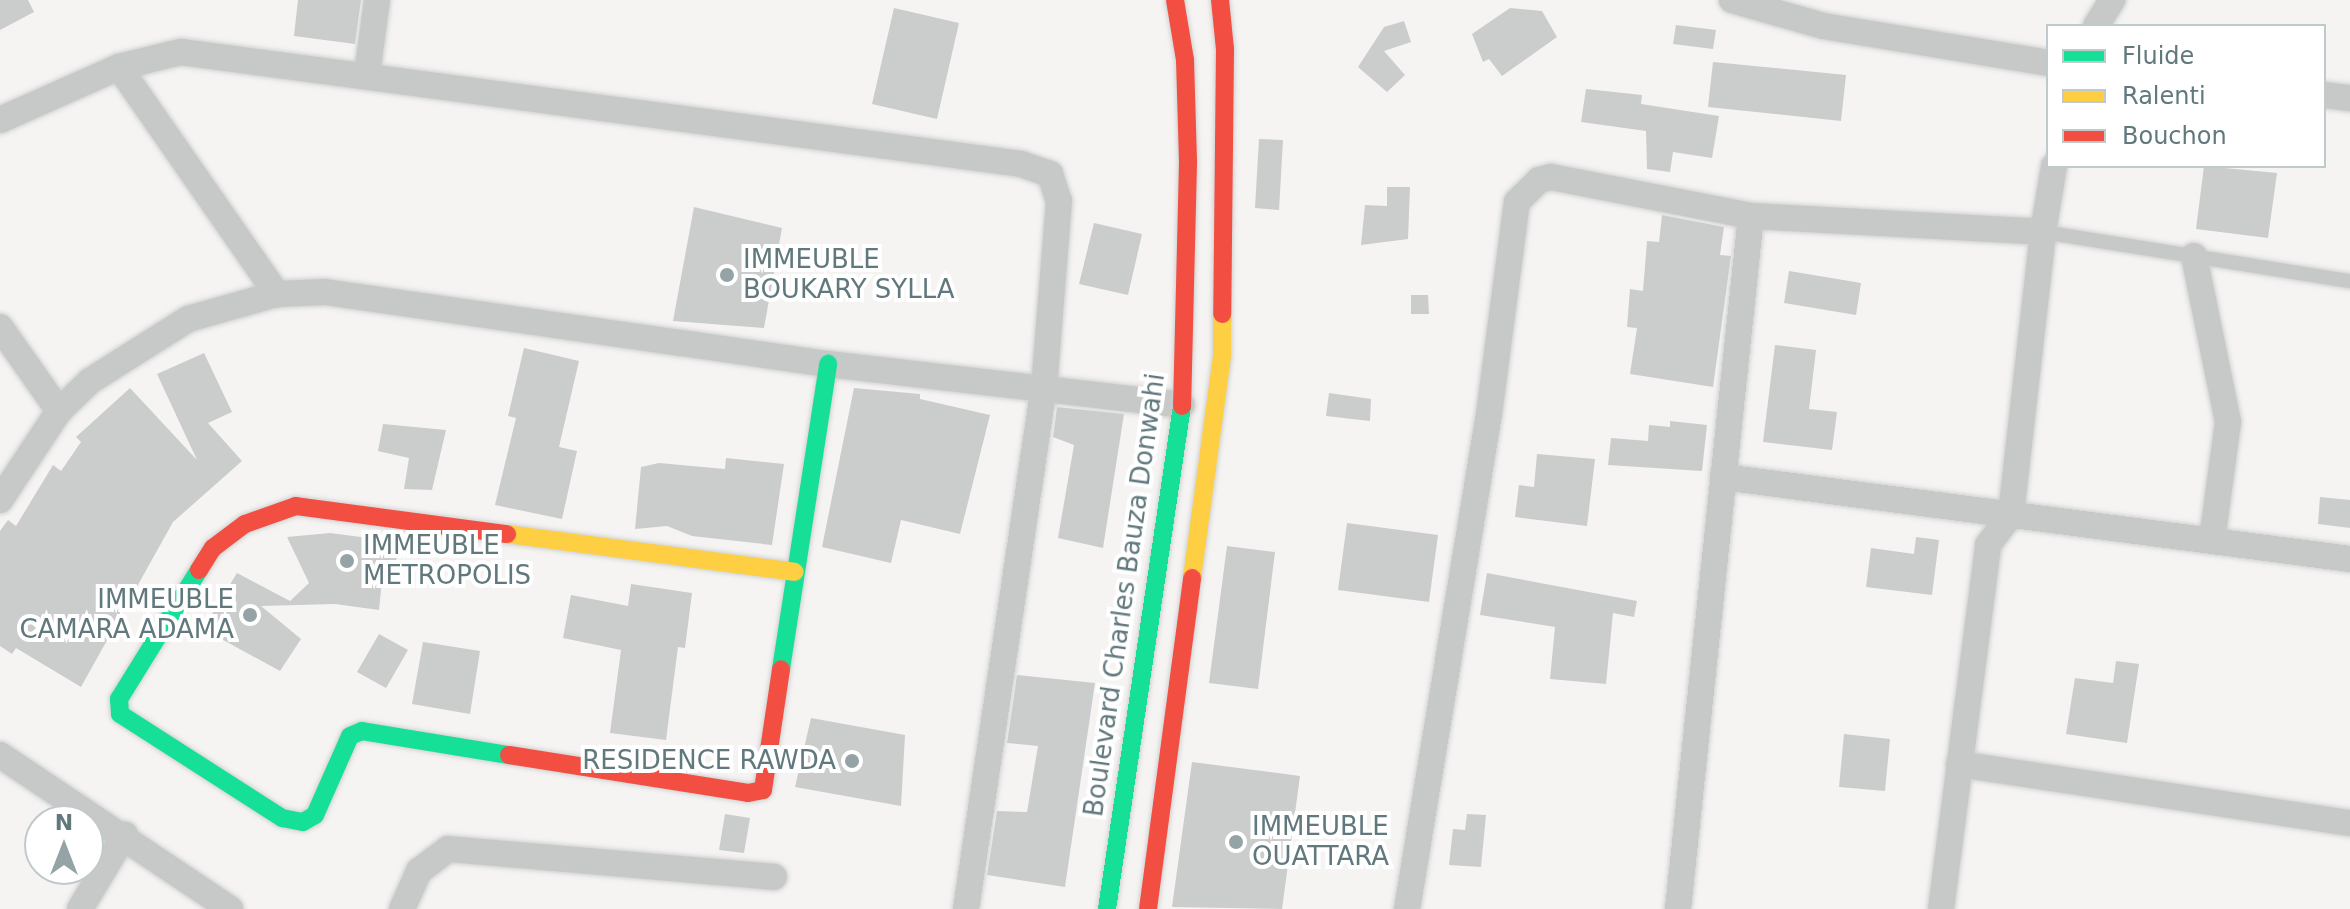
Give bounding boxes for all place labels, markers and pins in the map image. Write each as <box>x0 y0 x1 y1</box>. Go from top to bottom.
place label: IMMEUBLE BOUKARY SYLLA <box>743 244 955 306</box>
marker: IMMEUBLE BOUKARY SYLLA <box>718 266 736 284</box>
place label: IMMEUBLE METROPOLIS <box>363 530 531 592</box>
marker: IMMEUBLE METROPOLIS <box>338 552 356 570</box>
place label: IMMEUBLE CAMARA ADAMA <box>19 584 234 646</box>
marker: IMMEUBLE CAMARA ADAMA <box>241 606 259 624</box>
place label: RESIDENCE RAWDA <box>582 745 836 777</box>
marker: RESIDENCE RAWDA <box>843 752 861 770</box>
place label: IMMEUBLE OUATTARA <box>1252 811 1389 872</box>
marker: IMMEUBLE OUATTARA <box>1227 833 1245 851</box>

